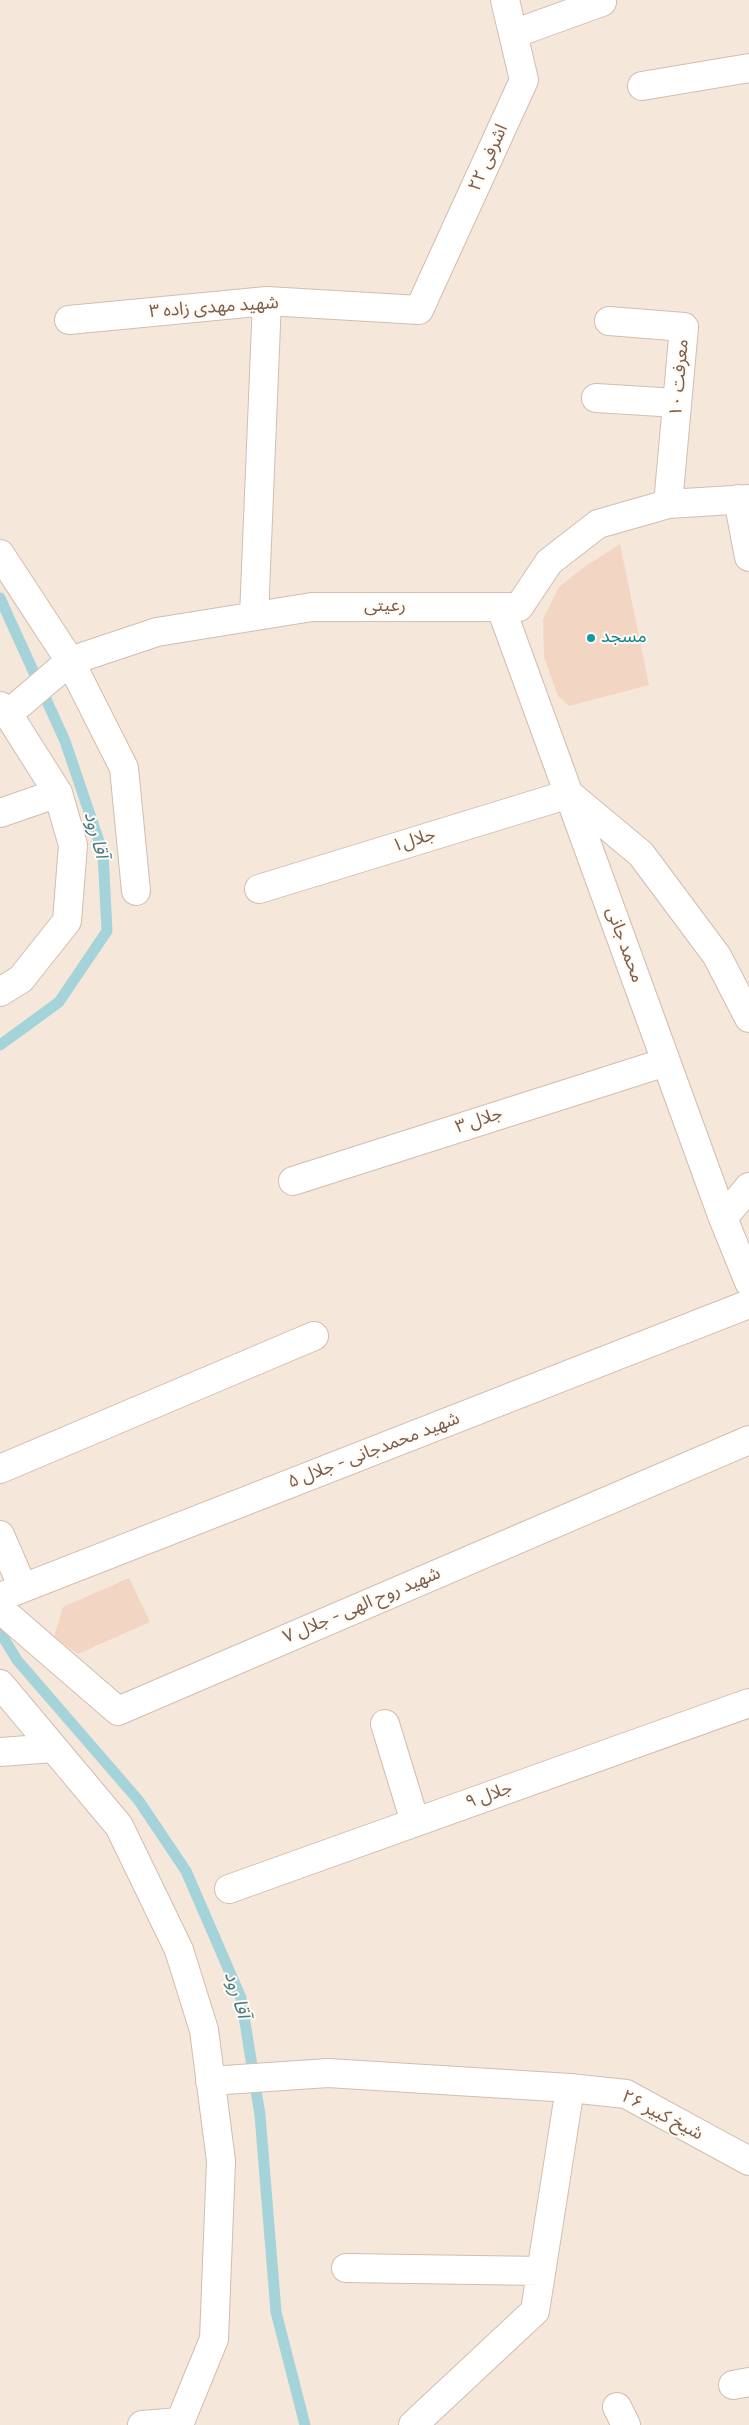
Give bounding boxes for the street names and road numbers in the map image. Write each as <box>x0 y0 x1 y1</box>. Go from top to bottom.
street label: اشرفی ۲۲ <box>465 121 513 195</box>
street label: شهید مهدی زاده ۳ <box>148 293 280 323</box>
street label: معرفت ۱۰ <box>666 338 694 418</box>
street label: رعیتی <box>364 596 406 618</box>
street label: جلال۱ <box>390 824 438 858</box>
street label: محمد جانی <box>600 904 648 986</box>
street label: جلال ۳ <box>453 1103 505 1139</box>
street label: شهید محمدجانی - جلال ۵ <box>285 1408 463 1494</box>
street label: شهید روح الهی - جلال ۷ <box>280 1563 444 1649</box>
street label: جلال ۹ <box>463 1778 515 1814</box>
street label: شیخ کبیر ۲۶ <box>618 2086 706 2146</box>

